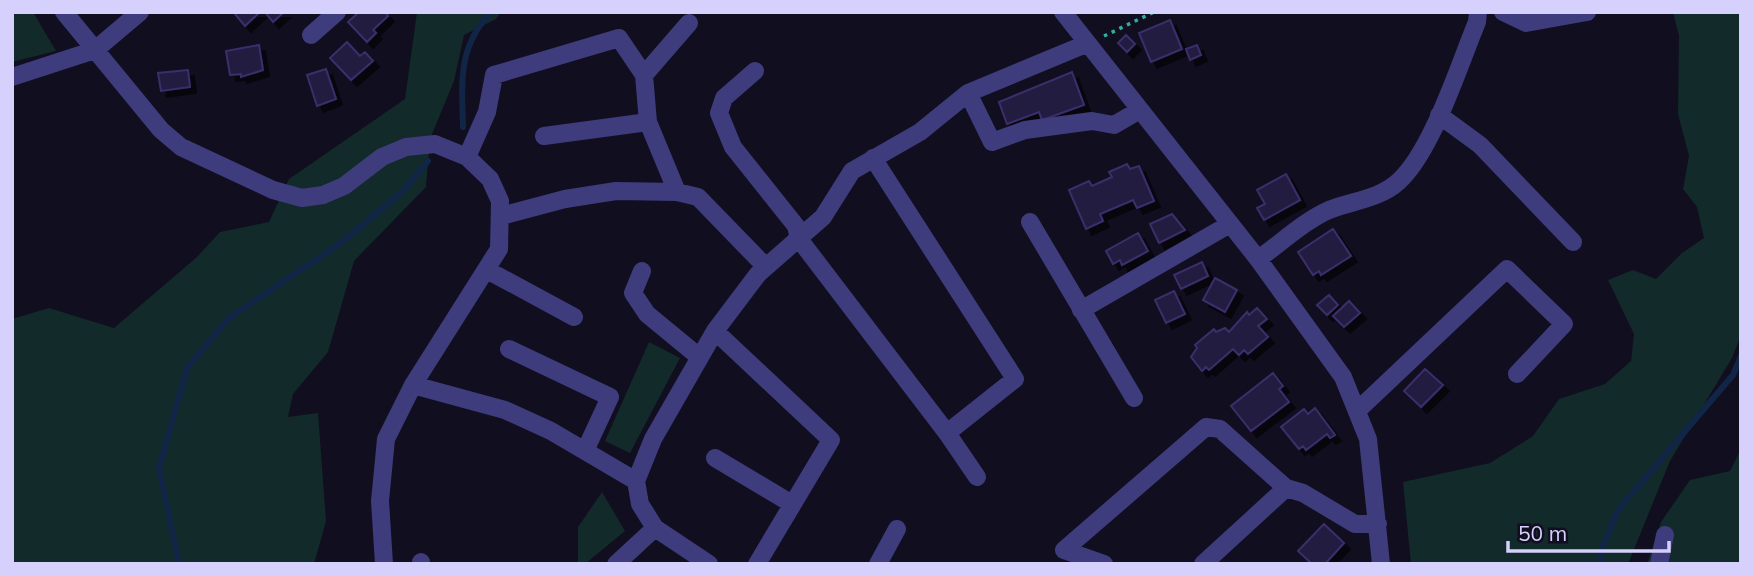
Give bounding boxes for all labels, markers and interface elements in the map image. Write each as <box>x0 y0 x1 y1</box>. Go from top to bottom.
scale bar <box>1508 510 1669 554</box>
text: 50 m <box>1518 520 1567 546</box>

